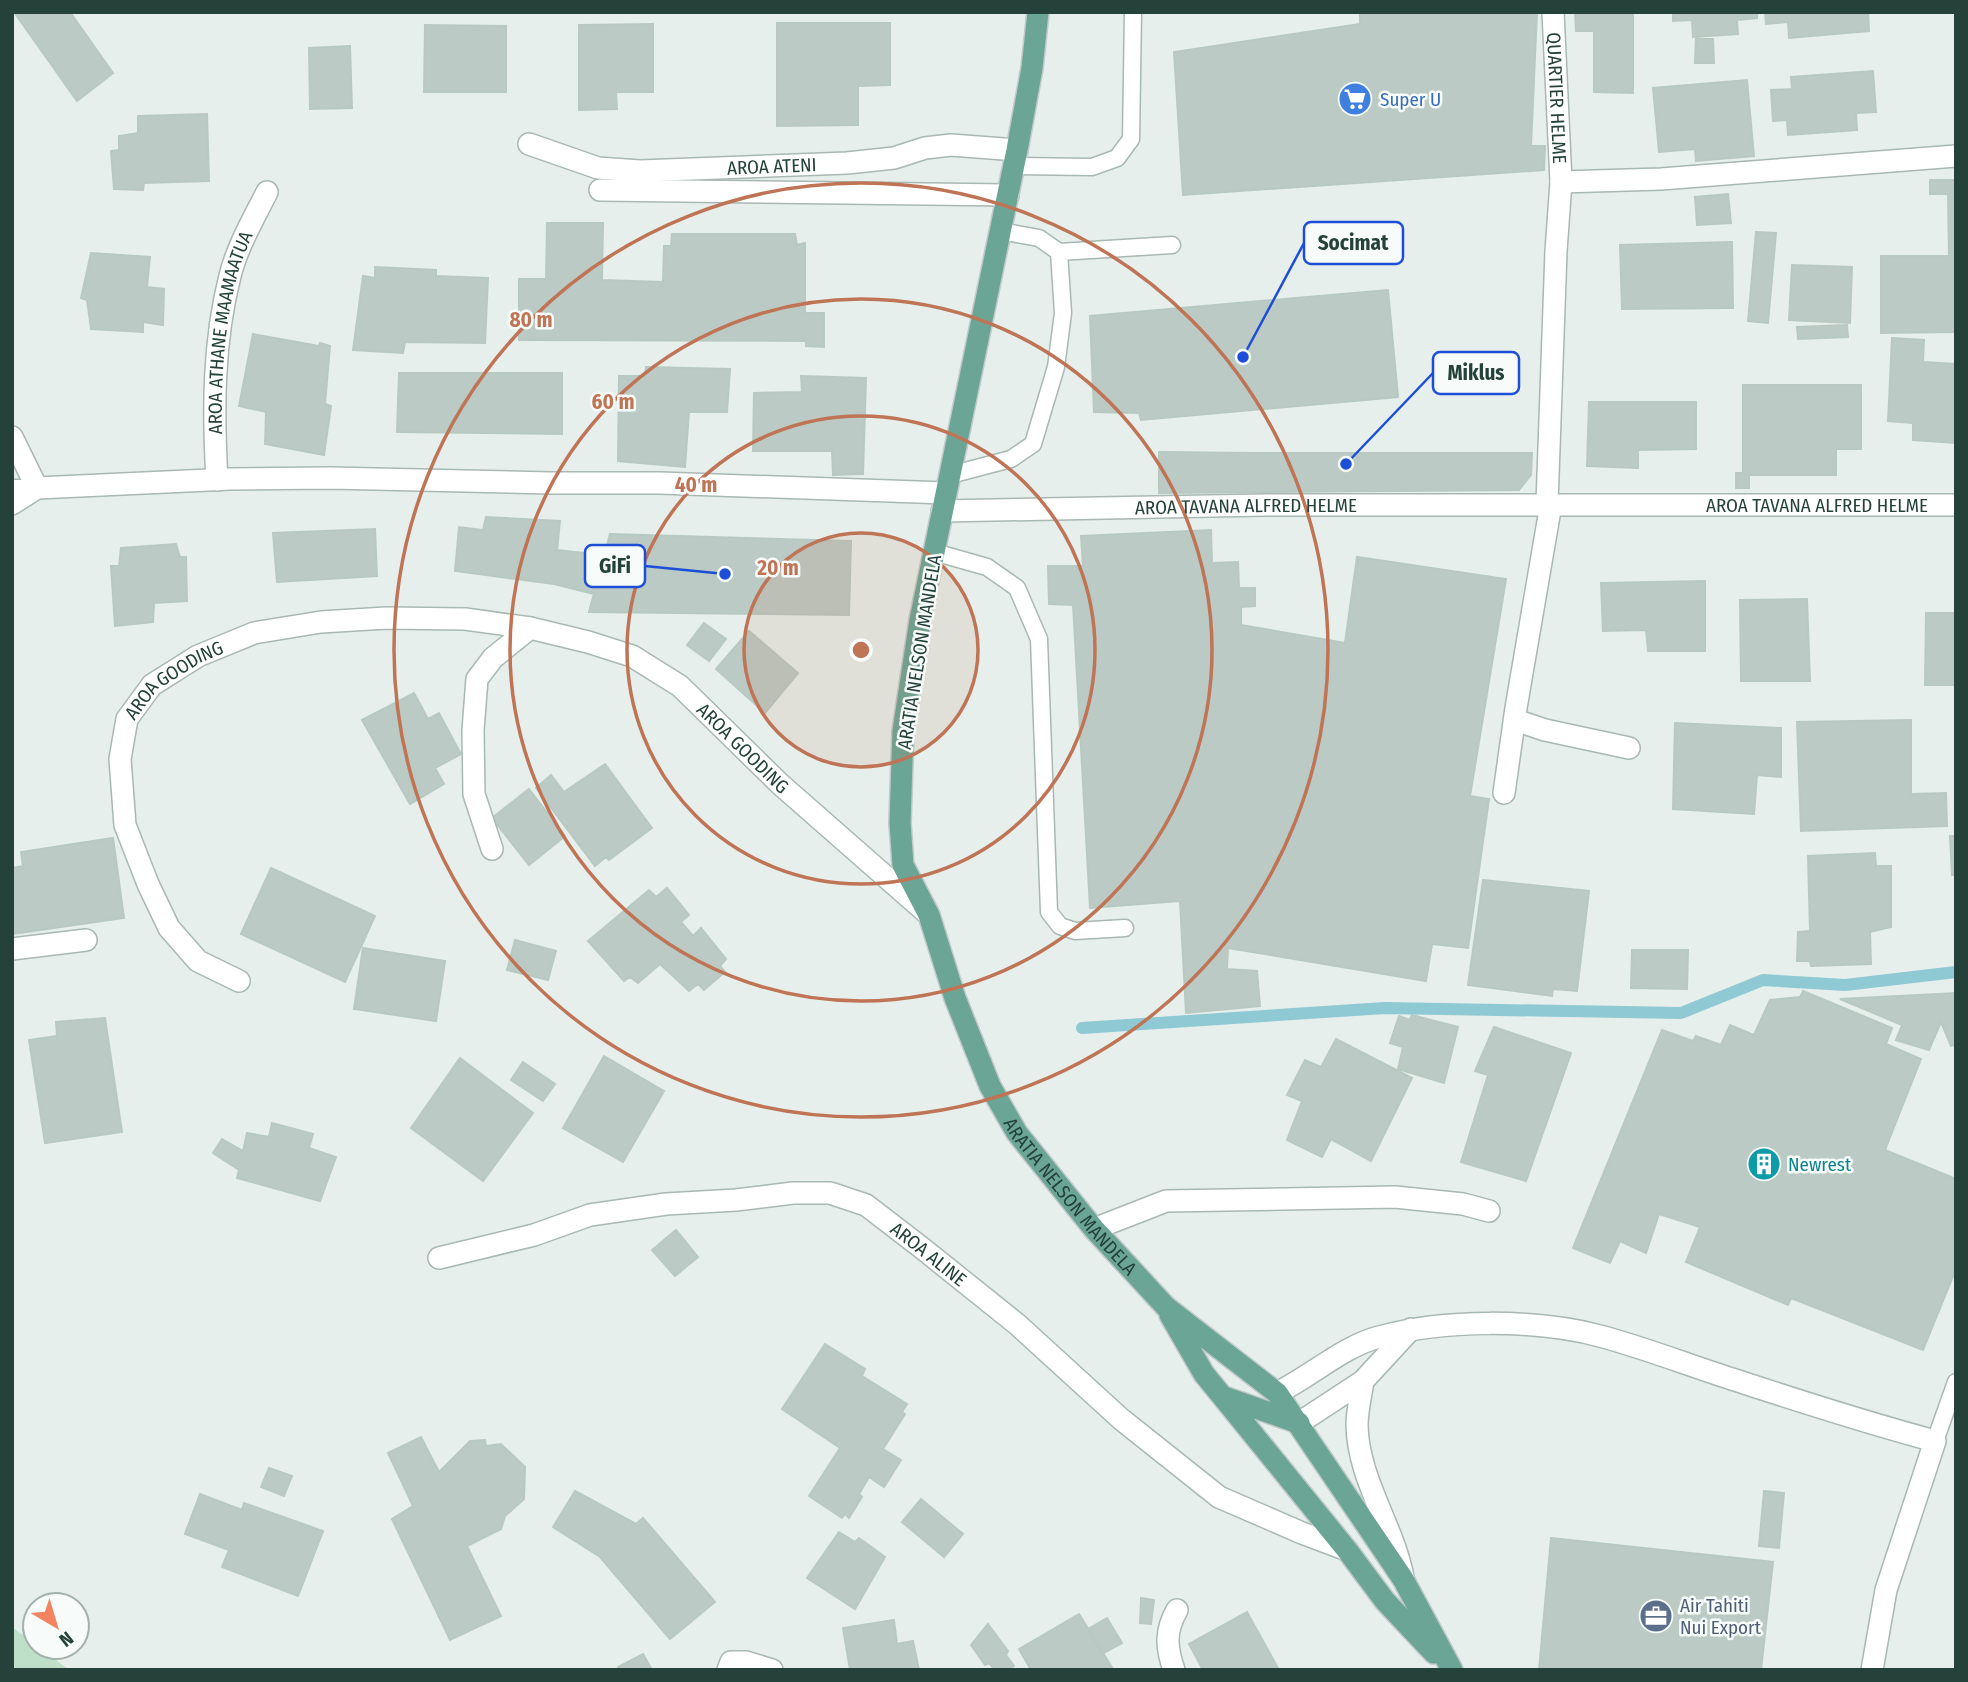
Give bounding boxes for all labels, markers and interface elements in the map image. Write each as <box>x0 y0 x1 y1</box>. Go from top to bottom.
street label: QUARTIER HELME <box>1542 32 1571 164</box>
supermarket icon: Super U <box>1336 80 1374 118</box>
place label: Super U <box>1380 88 1441 111</box>
street label: AROA ATENI <box>726 153 817 180</box>
callout: Socimat <box>1304 222 1403 264</box>
street label: AROA ATHANE MAAMAATUA <box>204 227 257 435</box>
text: Socimat <box>1318 230 1389 256</box>
text: 80 m <box>510 307 552 333</box>
callout: Miklus <box>1433 352 1519 394</box>
text: Miklus <box>1447 360 1505 386</box>
text: 60 m <box>592 389 634 415</box>
text: 40 m <box>675 472 717 498</box>
street label: AROA TAVANA ALFRED HELME <box>1135 494 1357 519</box>
street label: AROA TAVANA ALFRED HELME <box>1706 494 1928 517</box>
callout: GiFi <box>585 545 645 587</box>
text: GiFi <box>599 553 631 579</box>
street label: ARATIA NELSON MANDELA <box>893 553 946 751</box>
text: 20 m <box>756 555 799 581</box>
street label: AROA GOODING <box>120 636 226 724</box>
centre of rings <box>849 638 873 662</box>
street label: AROA GOODING <box>692 698 793 798</box>
street label: ARATIA NELSON MANDELA <box>999 1114 1142 1280</box>
building icon: Newrest <box>1745 1145 1783 1183</box>
place label: Newrest <box>1788 1153 1852 1176</box>
street label: AROA ALINE <box>886 1217 971 1291</box>
north arrow <box>21 1591 91 1661</box>
place label: Air Tahiti Nui Export <box>1680 1594 1762 1639</box>
office icon: Air Tahiti Nui Export <box>1637 1597 1675 1635</box>
text: N <box>55 1626 78 1652</box>

